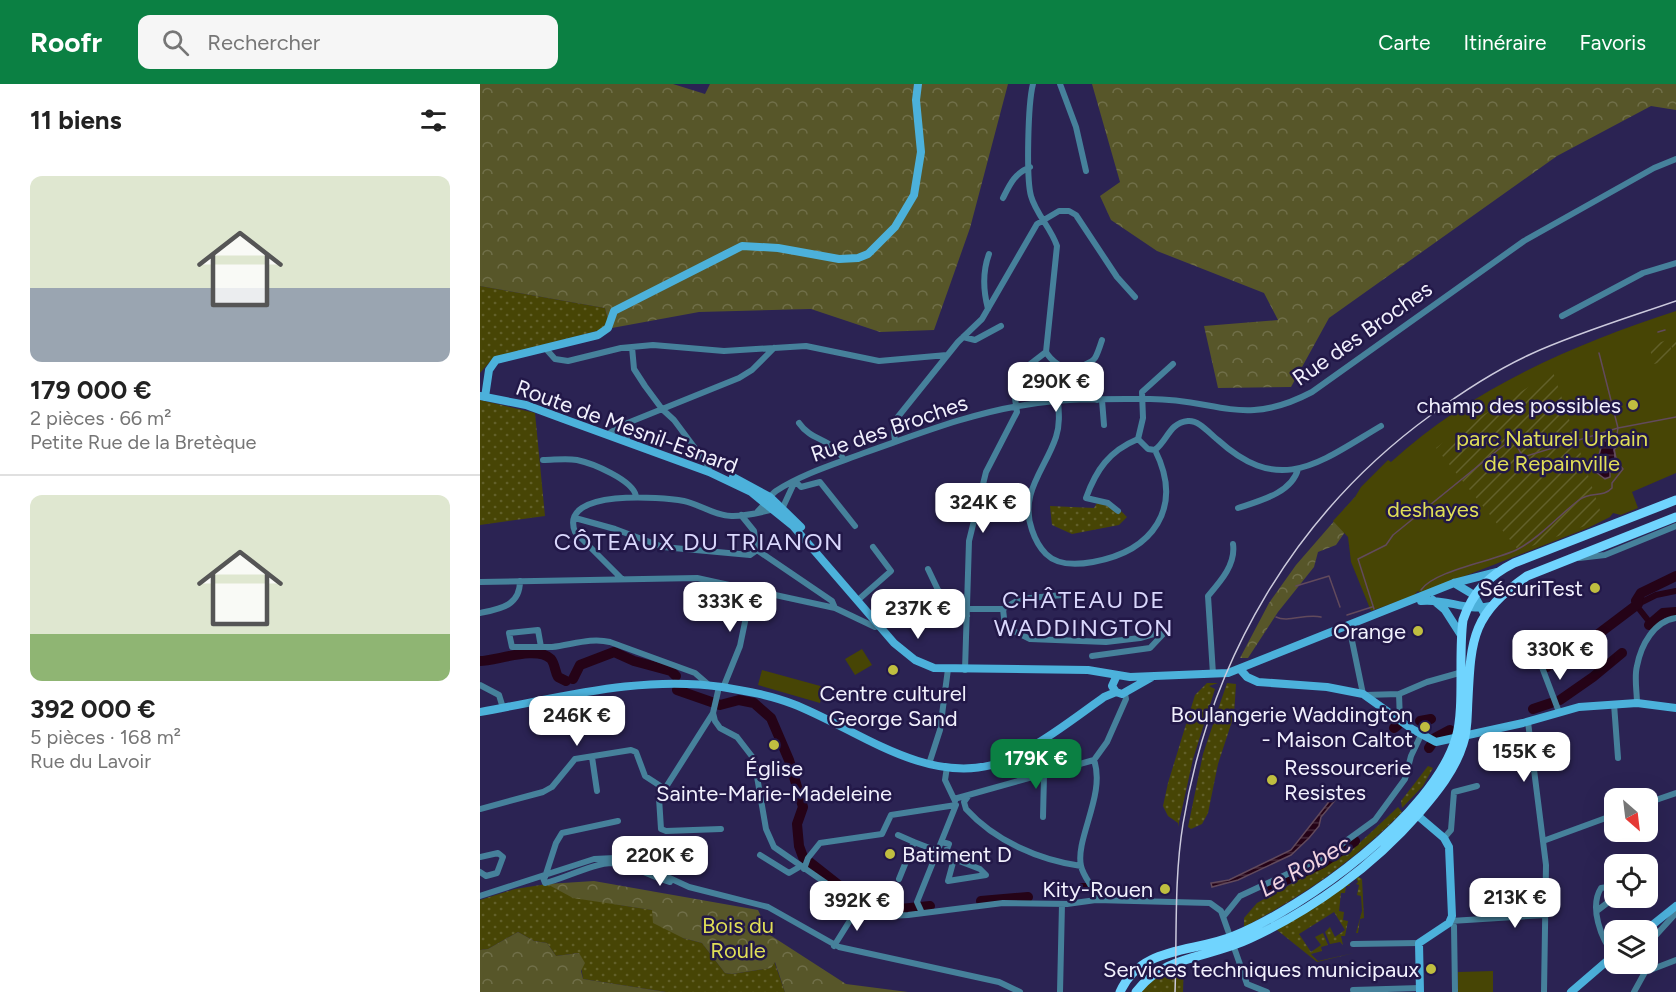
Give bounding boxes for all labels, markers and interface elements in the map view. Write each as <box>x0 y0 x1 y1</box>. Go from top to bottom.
search box <box>138 15 558 69</box>
text: Roofr <box>30 25 102 59</box>
icon: search <box>159 26 192 59</box>
text: Rechercher <box>207 29 320 56</box>
text: Carte <box>1378 30 1431 55</box>
text: Itinéraire <box>1464 30 1547 55</box>
text: Favoris <box>1580 30 1646 55</box>
text: 11 biens <box>30 104 122 136</box>
icon: filters <box>417 104 450 137</box>
icon: home <box>186 215 294 323</box>
street label: Rue des Broches <box>1287 275 1437 392</box>
pin: 290K € <box>1007 362 1105 413</box>
text: 290K € <box>1022 369 1090 393</box>
text: 179 000 € <box>30 374 152 406</box>
street label: Route de Mesnil-Esnard <box>512 374 742 479</box>
street label: Rue des Broches <box>807 389 971 468</box>
place label: champ des possibles <box>1416 392 1621 419</box>
marker: champ des possibles <box>1626 398 1640 412</box>
text: 2 pièces · 66 m² <box>30 406 171 430</box>
park label: parc Naturel Urbain de Repainville <box>1456 425 1648 477</box>
text: Petite Rue de la Bretèque <box>30 430 257 454</box>
pin: 324K € <box>934 483 1032 534</box>
text: 324K € <box>949 490 1017 514</box>
park label: deshayes <box>1387 496 1479 523</box>
district label: CÔTEAUX DU TRIANON <box>554 527 844 556</box>
icon: home <box>186 534 294 642</box>
place label: SécuriTest <box>1479 575 1583 602</box>
marker: SécuriTest <box>1588 581 1602 595</box>
pin: 333K € <box>681 582 779 633</box>
district label: CHÂTEAU DE WADDINGTON <box>994 585 1174 642</box>
text: 333K € <box>697 589 763 613</box>
pin: 237K € <box>869 589 967 640</box>
text: 237K € <box>885 596 951 620</box>
place label: Orange <box>1333 618 1406 645</box>
marker: Orange <box>1411 624 1425 638</box>
pin: 330K € <box>1511 630 1609 681</box>
text: 330K € <box>1526 637 1594 661</box>
marker: Centre culturel George Sand <box>886 663 900 677</box>
place label: Centre culturel George Sand <box>819 680 967 732</box>
text: 392 000 € <box>30 693 156 725</box>
pin: 246K € <box>528 696 626 747</box>
place label: Boulangerie Waddington - Maison Caltot <box>1170 701 1413 753</box>
text: 246K € <box>543 703 611 727</box>
marker: Boulangerie Waddington - Maison Caltot <box>1418 720 1432 734</box>
text: 5 pièces · 168 m² <box>30 725 181 749</box>
pin: 155K € <box>1475 732 1573 783</box>
marker: Église Sainte-Marie-Madeleine <box>767 738 781 752</box>
pin: 179K € <box>987 739 1085 790</box>
text: 155K € <box>1492 739 1556 763</box>
text: 179K € <box>1004 746 1068 770</box>
text: Rue du Lavoir <box>30 749 151 773</box>
place label: Ressourcerie Resistes <box>1284 754 1411 806</box>
place label: Église Sainte-Marie-Madeleine <box>656 755 892 807</box>
marker: Ressourcerie Resistes <box>1265 773 1279 787</box>
north arrow <box>1604 788 1658 842</box>
map controls <box>1604 788 1658 974</box>
water label: Le Robec <box>1254 828 1356 903</box>
pin: 220K € <box>611 836 709 887</box>
place label: Batiment D <box>902 841 1012 868</box>
text: 220K € <box>626 843 694 867</box>
marker: Batiment D <box>883 847 897 861</box>
button: locate <box>1604 854 1658 908</box>
place label: Kity-Rouen <box>1042 876 1153 903</box>
pin: 213K € <box>1466 878 1564 929</box>
pin: 392K € <box>808 881 906 932</box>
marker: Kity-Rouen <box>1158 882 1172 896</box>
text: 213K € <box>1483 885 1547 909</box>
text: 392K € <box>824 888 890 912</box>
park label: Bois du Roule <box>702 912 774 964</box>
button: layers <box>1604 920 1658 974</box>
place label: Services techniques municipaux <box>1103 956 1420 983</box>
marker: Services techniques municipaux <box>1424 962 1438 976</box>

